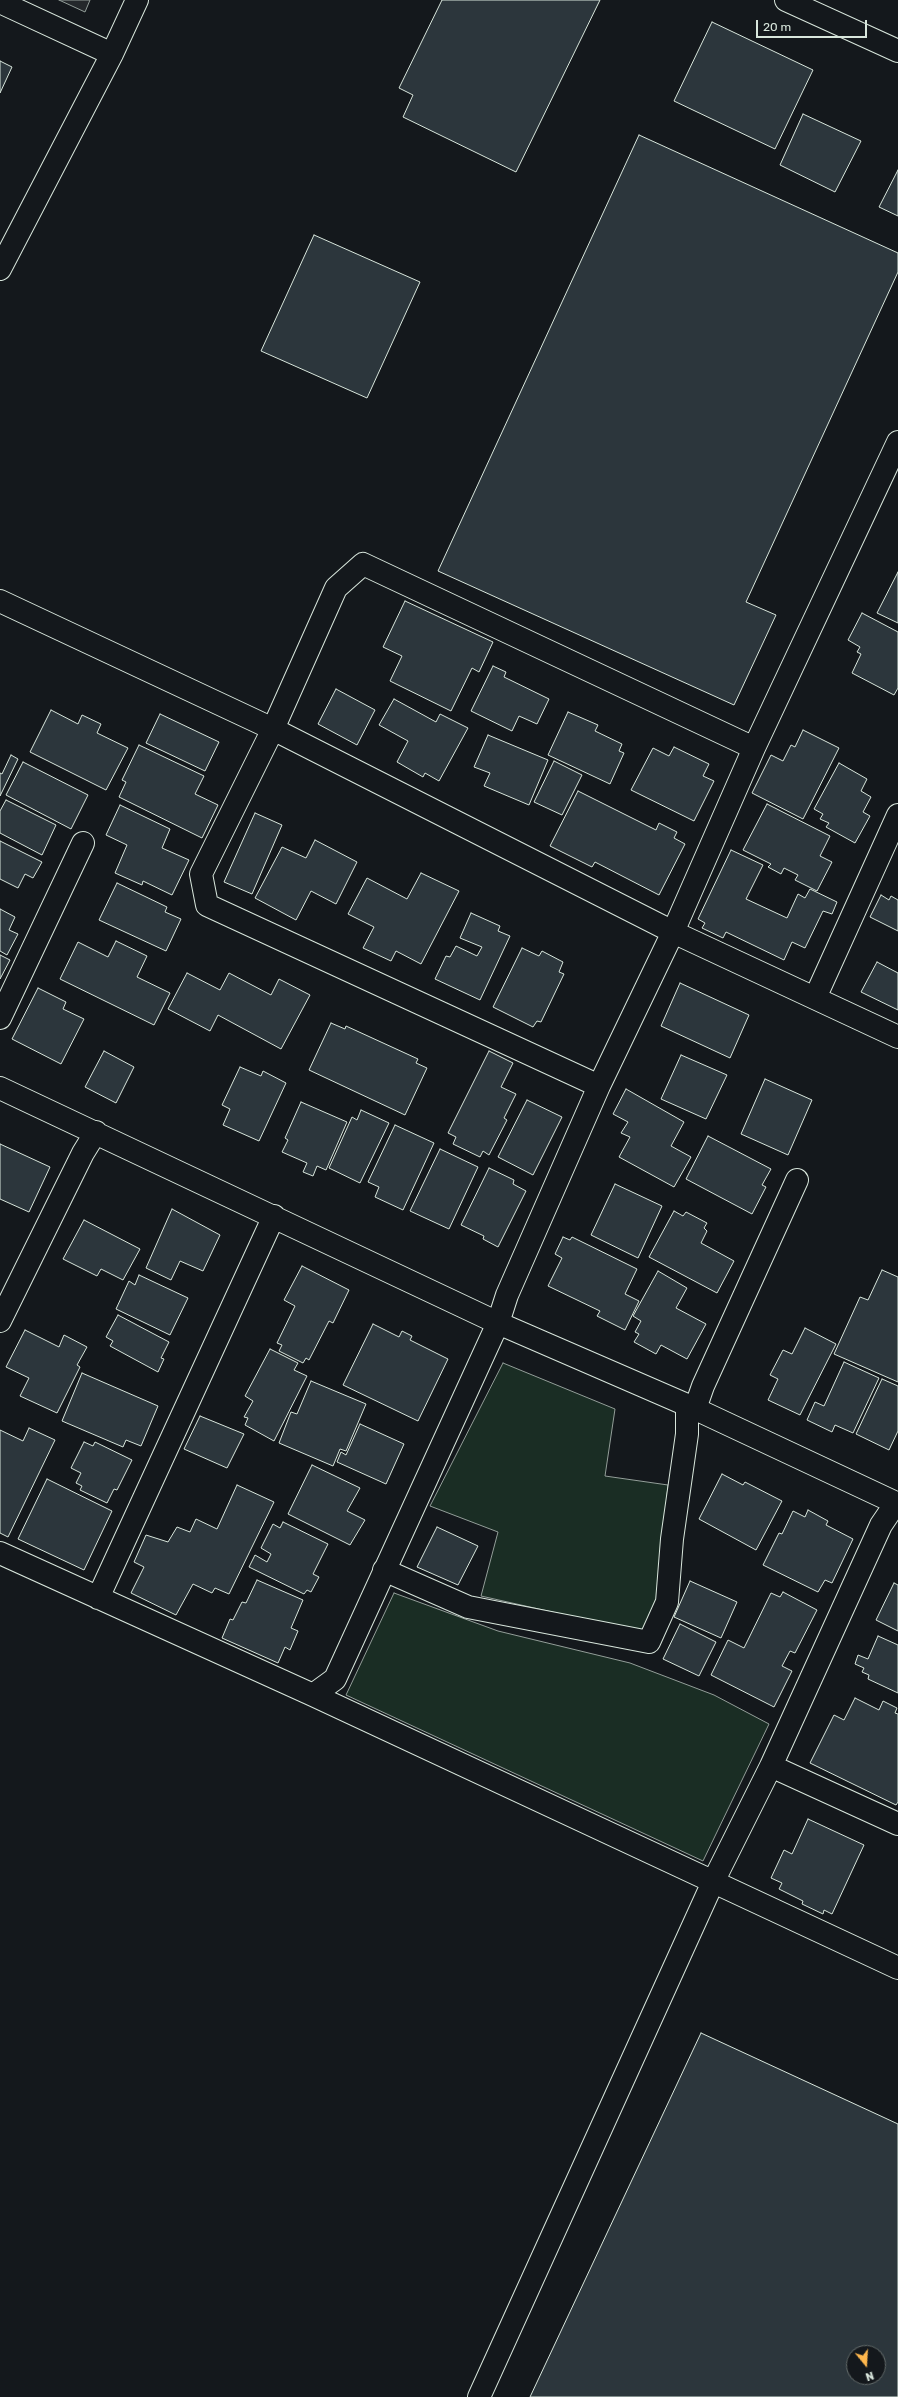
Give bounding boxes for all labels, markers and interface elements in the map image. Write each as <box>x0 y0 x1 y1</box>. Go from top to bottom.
scale bar <box>758 12 869 38</box>
text: 20 m <box>763 20 791 34</box>
north arrow <box>846 2345 886 2385</box>
text: N <box>864 2369 875 2383</box>

